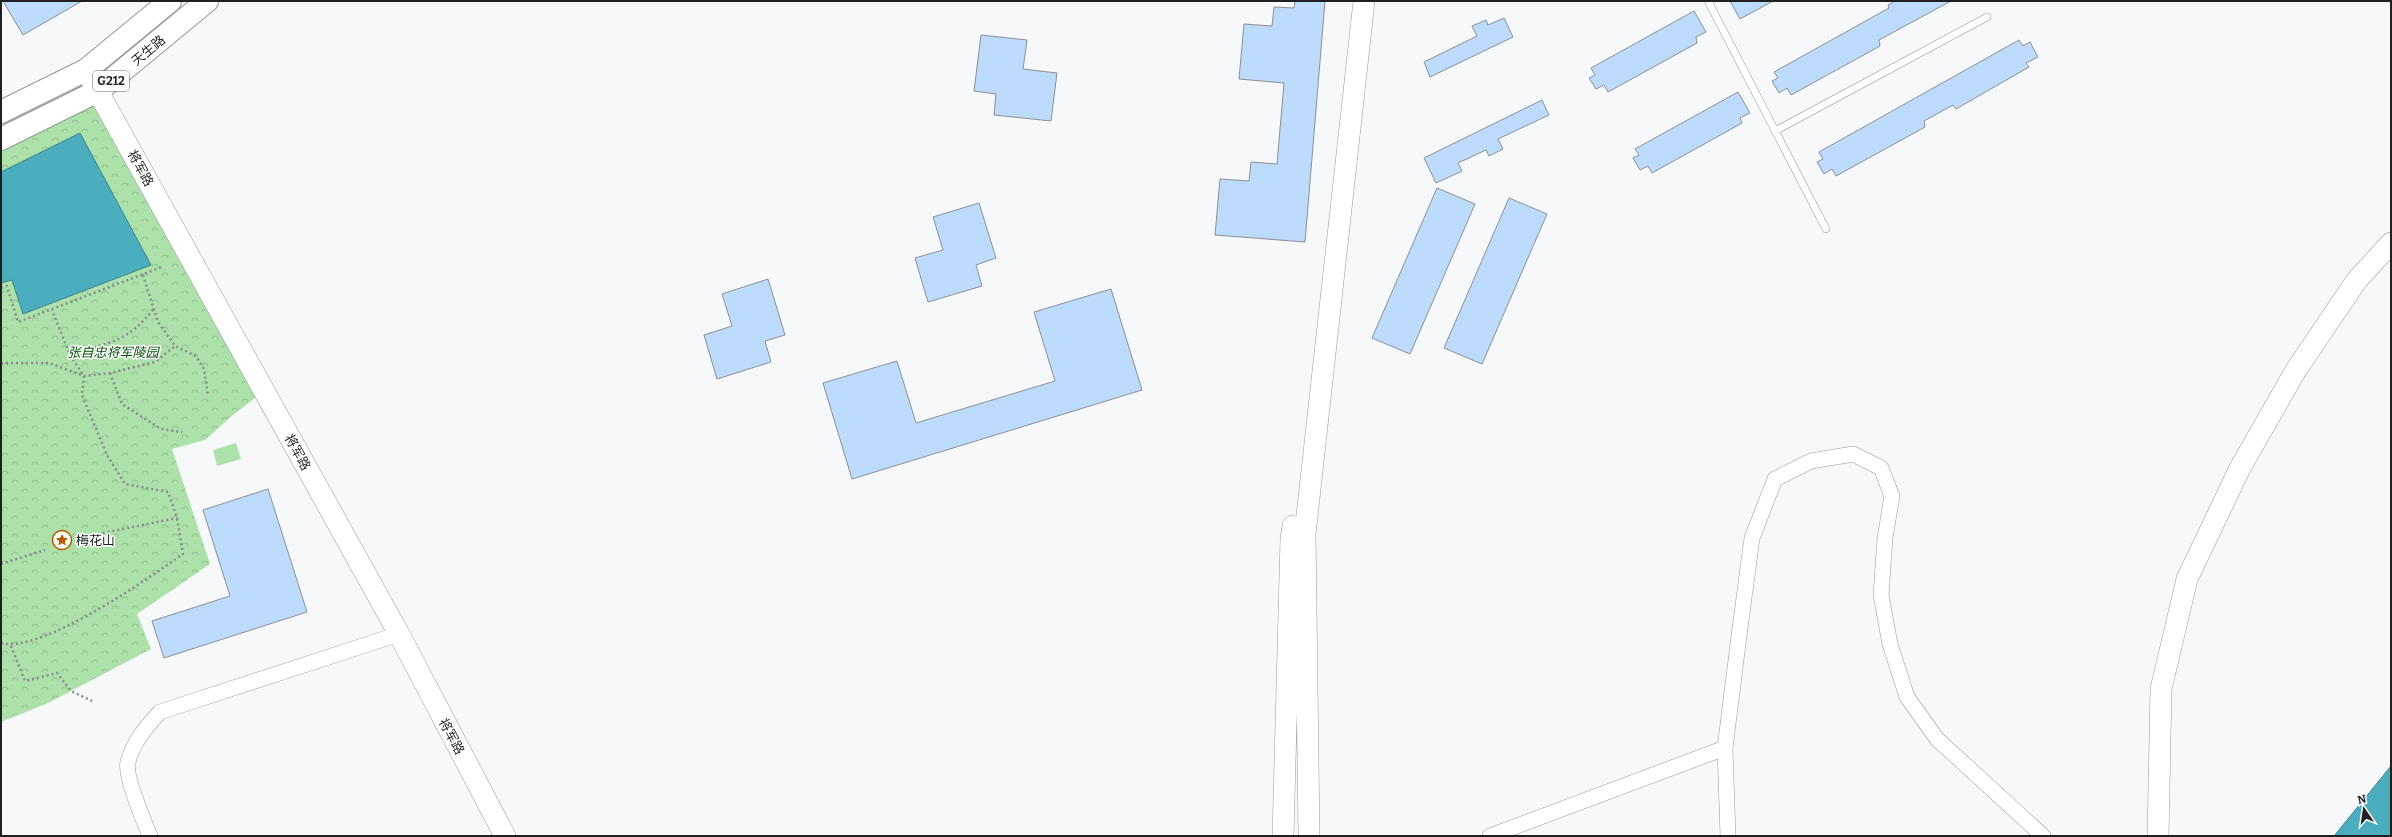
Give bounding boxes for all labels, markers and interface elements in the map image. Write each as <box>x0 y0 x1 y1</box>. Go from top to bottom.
street label: 天生路 <box>129 32 168 69</box>
road number: G212 <box>93 71 129 91</box>
street label: 将军路 <box>125 148 157 189</box>
park label: 张自忠将军陵园 <box>67 345 160 360</box>
street label: 将军路 <box>282 432 314 473</box>
place icon: 梅花山 <box>51 529 73 551</box>
place label: 梅花山 <box>76 533 115 548</box>
street label: 将军路 <box>436 715 467 757</box>
north arrow <box>2344 789 2384 829</box>
text: N <box>2356 792 2368 807</box>

